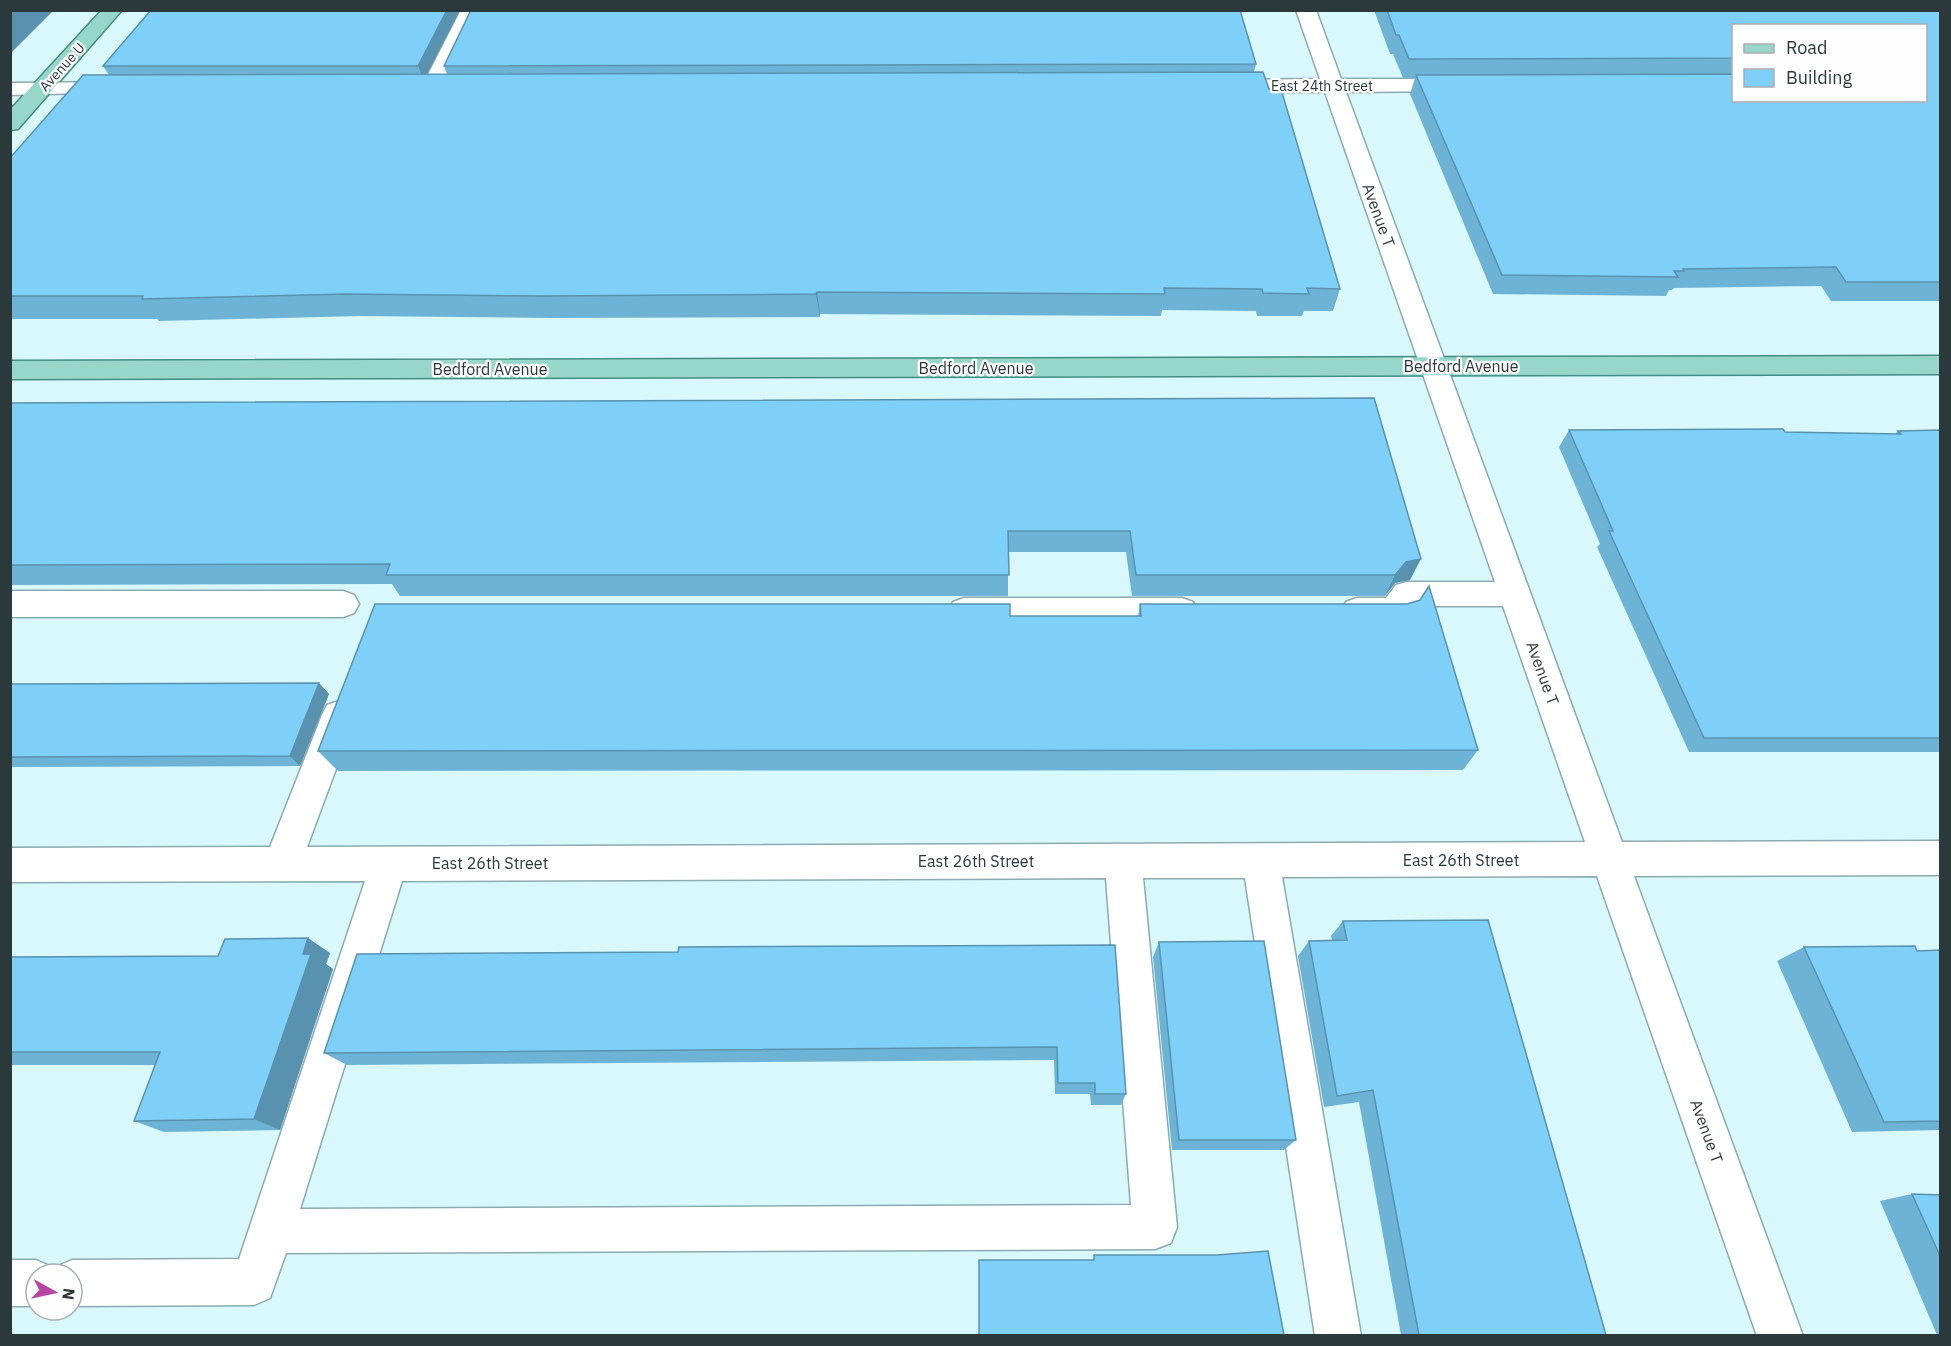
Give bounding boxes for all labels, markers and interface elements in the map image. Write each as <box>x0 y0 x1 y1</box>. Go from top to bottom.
legend <box>1732 24 1927 102</box>
text: Road <box>1786 36 1827 59</box>
street label: Avenue U <box>35 39 89 95</box>
text: Building <box>1786 66 1853 89</box>
street label: East 24th Street <box>1271 77 1373 95</box>
street label: Avenue T <box>1358 180 1400 250</box>
street label: Bedford Avenue <box>1404 356 1519 376</box>
street label: Bedford Avenue <box>919 358 1034 378</box>
street label: Bedford Avenue <box>433 359 548 379</box>
street label: Avenue T <box>1522 638 1564 708</box>
street label: East 26th Street <box>1403 850 1519 870</box>
street label: East 26th Street <box>918 851 1034 871</box>
street label: East 26th Street <box>432 853 548 873</box>
street label: Avenue T <box>1686 1096 1728 1166</box>
north arrow <box>24 1262 84 1322</box>
text: N <box>58 1287 80 1301</box>

